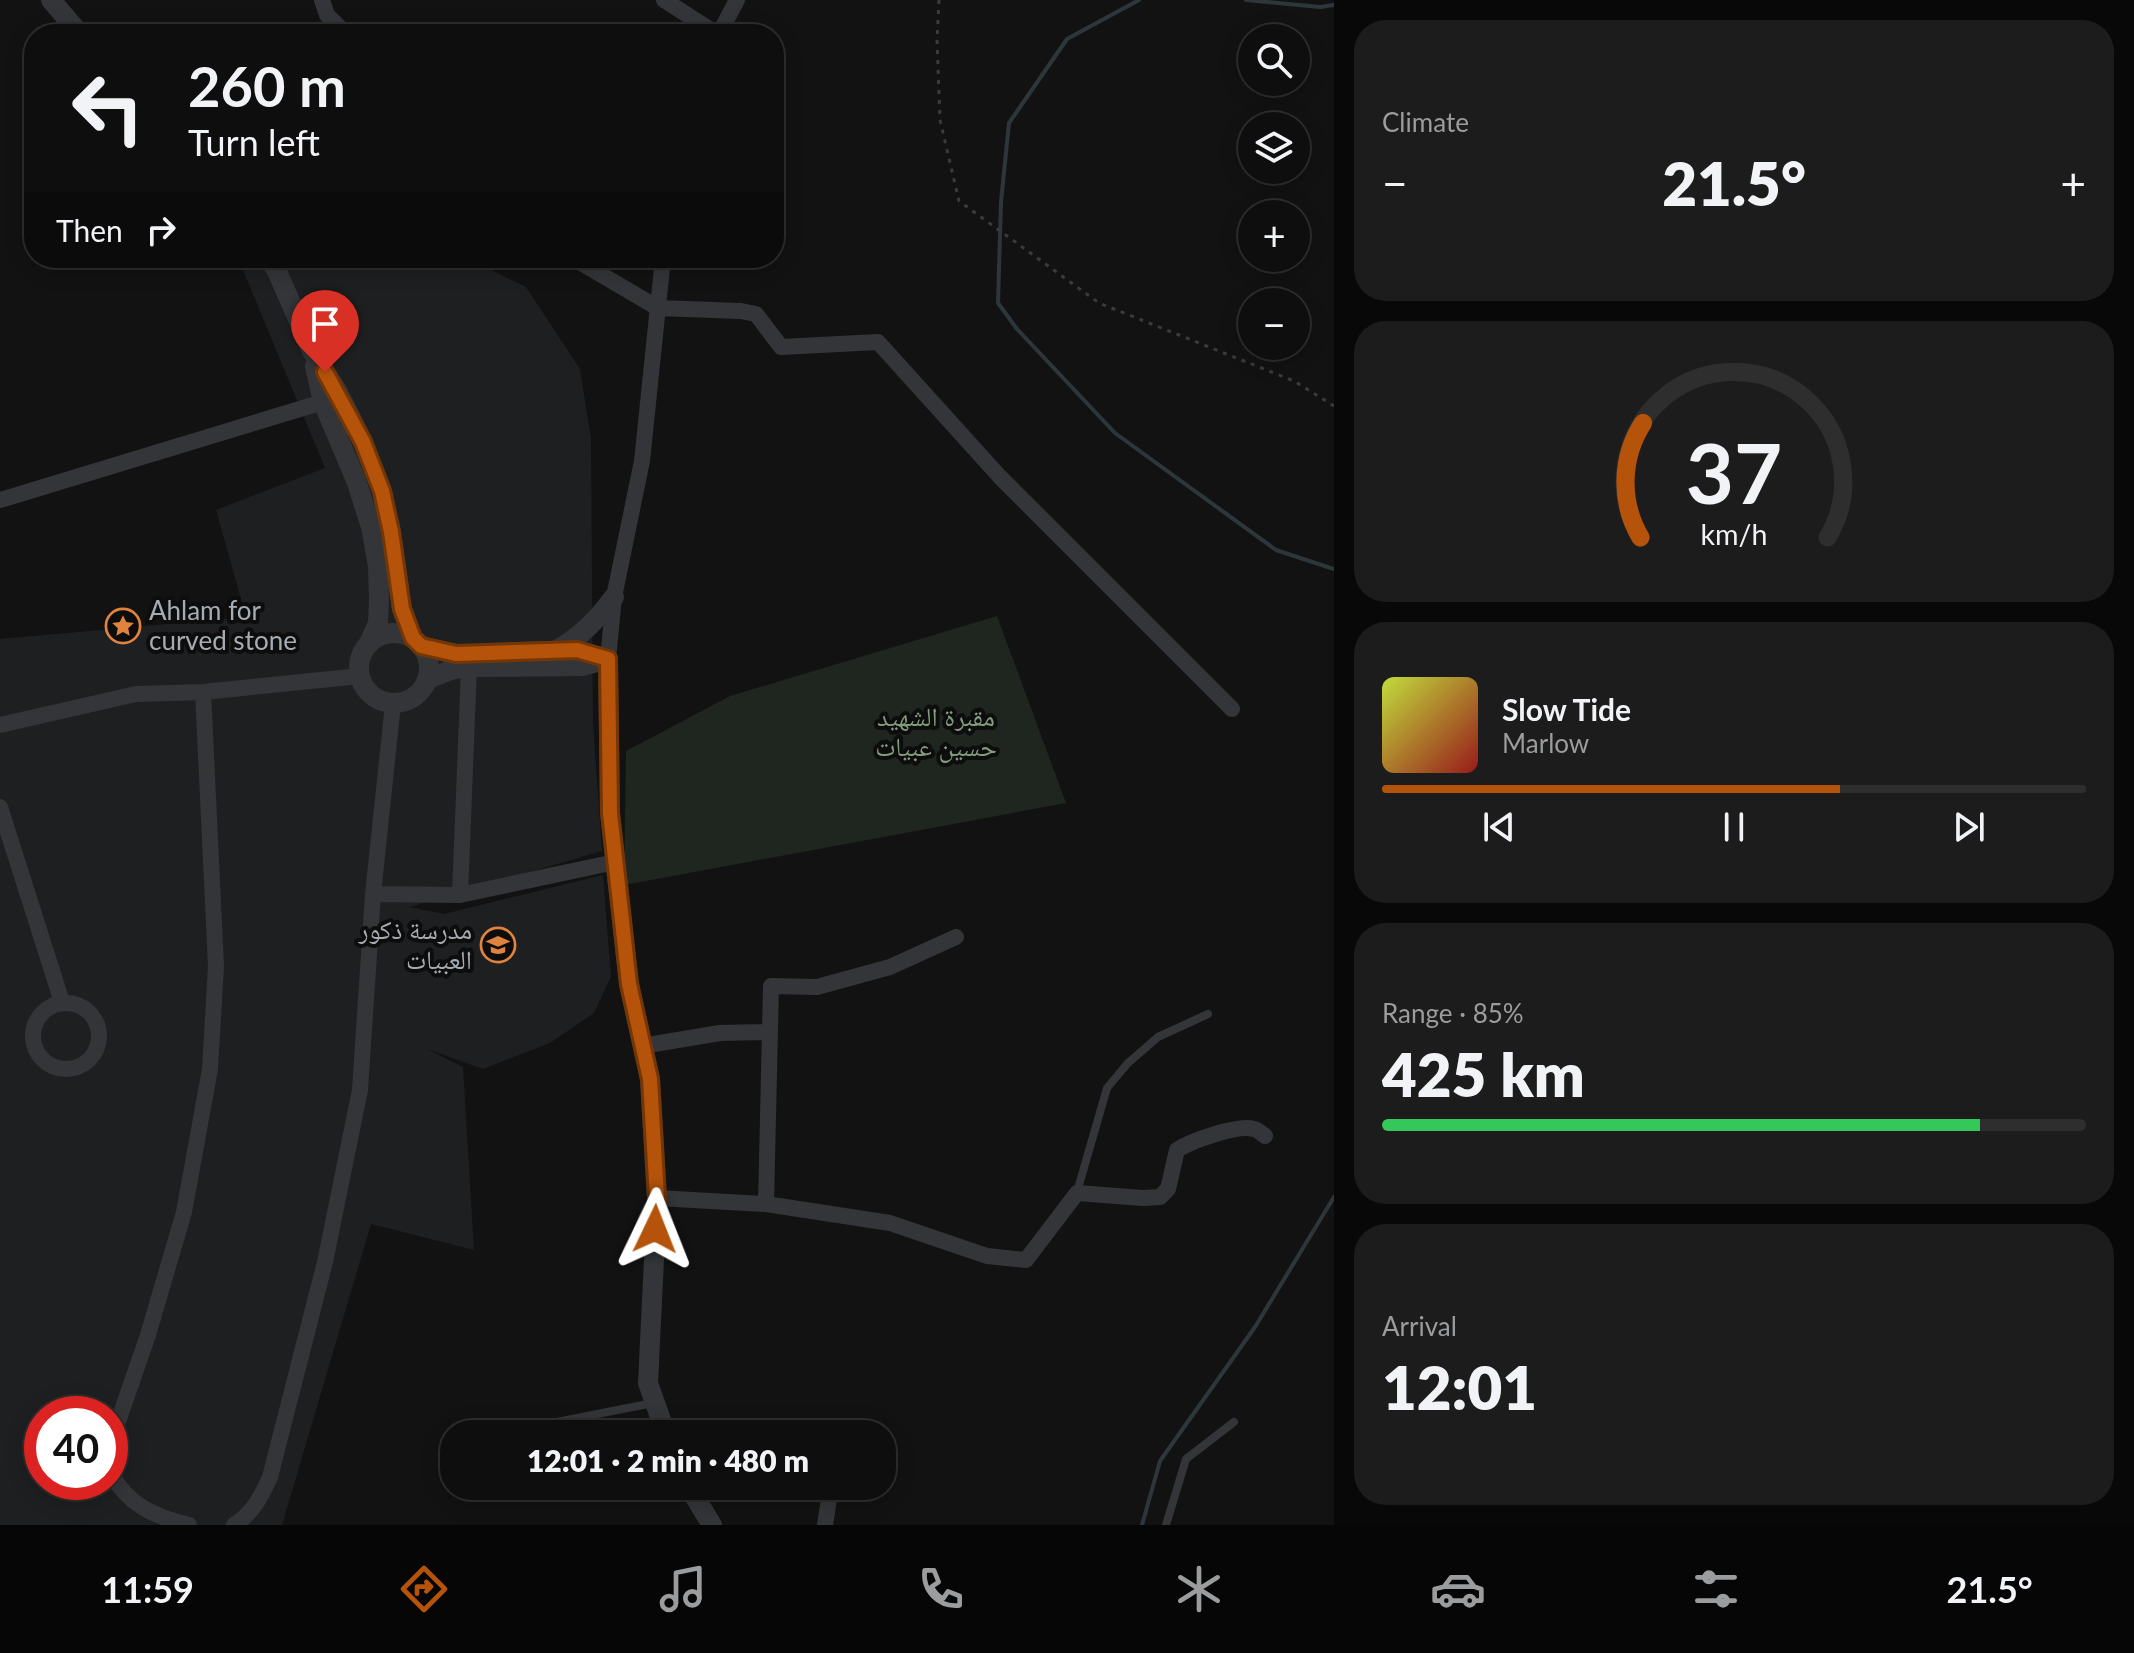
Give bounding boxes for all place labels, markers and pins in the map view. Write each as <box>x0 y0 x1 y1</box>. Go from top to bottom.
pin <box>291 290 359 372</box>
place label: Ahlam for curved stone <box>149 594 297 656</box>
place icon: Ahlam for curved stone <box>104 607 142 645</box>
place label: مدرسة ذكور العبيات <box>358 913 472 975</box>
school or university icon: مدرسة ذكور العبيات <box>479 926 517 964</box>

